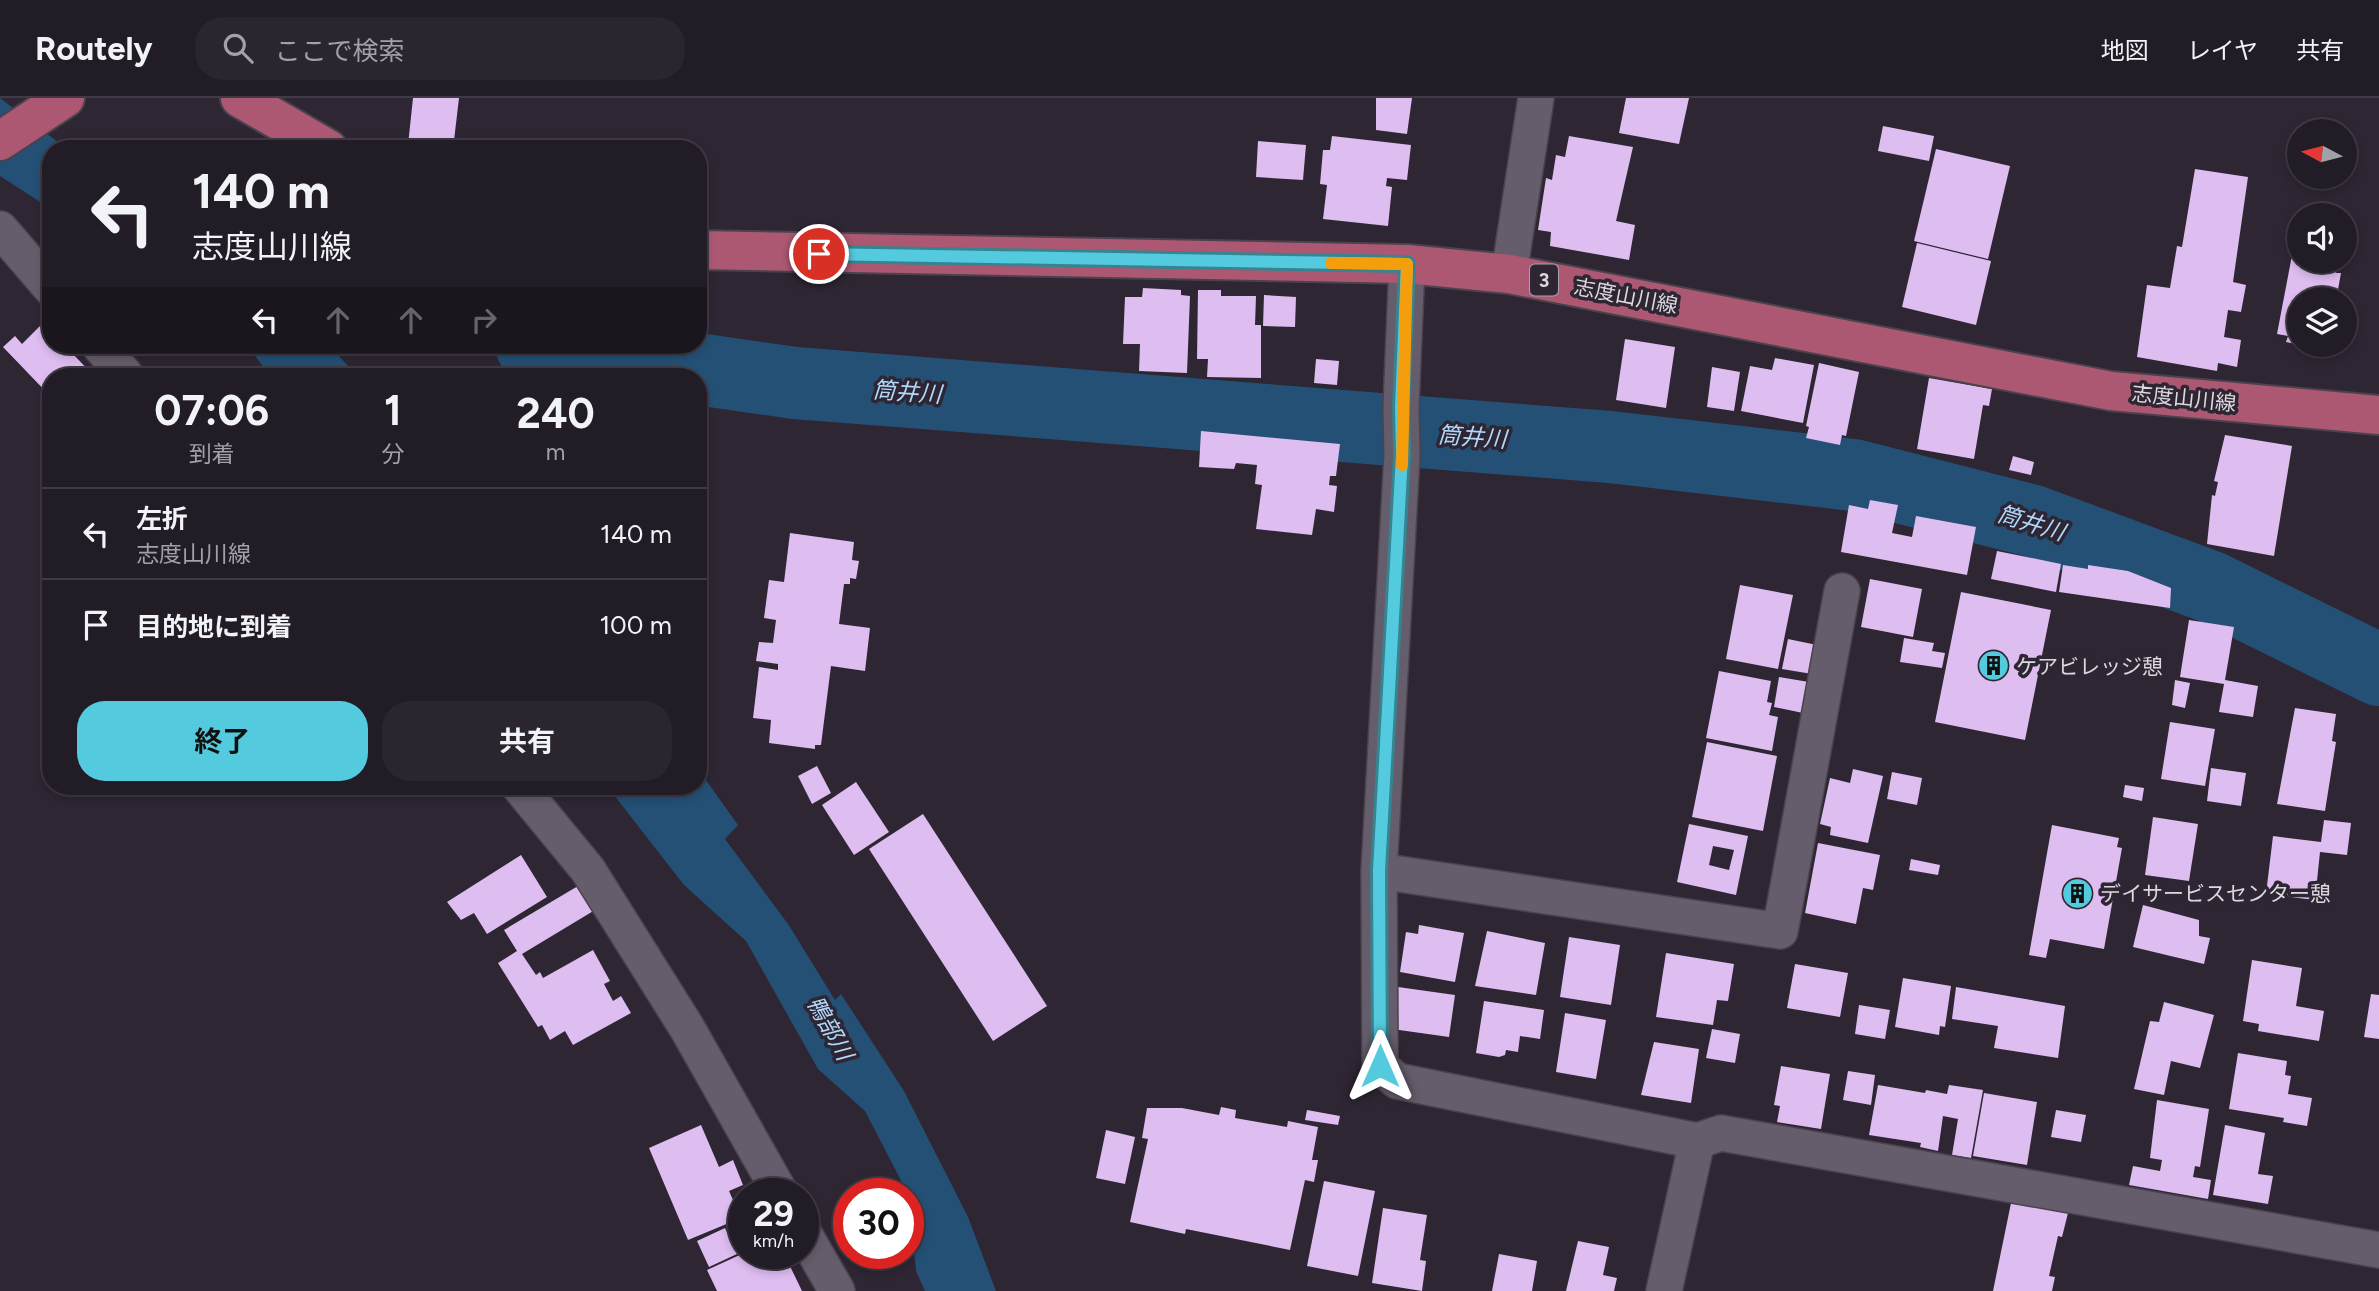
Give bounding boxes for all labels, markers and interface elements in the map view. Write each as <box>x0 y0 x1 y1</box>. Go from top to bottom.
search box <box>195 17 685 80</box>
text: Routely <box>35 29 153 68</box>
icon: search <box>219 29 257 67</box>
text: ここで検索 <box>275 35 405 67</box>
text: 地図 <box>2101 36 2149 65</box>
text: レイヤ <box>2187 36 2258 65</box>
text: 共有 <box>2296 36 2344 65</box>
north arrow <box>2287 119 2357 189</box>
map controls <box>2287 119 2357 357</box>
text: 140 m <box>192 161 330 220</box>
icon: left <box>77 168 168 259</box>
button: sound <box>2287 203 2357 273</box>
pin <box>789 224 849 284</box>
text: 志度山川線 <box>192 228 352 266</box>
icon: arrive <box>800 235 838 273</box>
road number: 3 <box>1530 264 1558 296</box>
street label: 志度山川線 <box>1572 274 1680 318</box>
button: layers <box>2287 287 2357 357</box>
icon: left <box>246 301 284 339</box>
icon: ahead <box>319 301 357 339</box>
icon: ahead <box>392 301 430 339</box>
icon: right <box>465 301 503 339</box>
water label: 筒井川 <box>872 376 945 409</box>
street label: 志度山川線 <box>2130 380 2238 416</box>
text: 07:06 <box>154 385 269 436</box>
text: 1 <box>384 385 402 436</box>
text: 240 <box>517 388 595 439</box>
water label: 筒井川 <box>1437 421 1510 454</box>
text: m <box>546 438 565 466</box>
text: 到着 <box>189 440 235 468</box>
text: 分 <box>381 440 404 468</box>
water label: 筒井川 <box>1994 500 2071 547</box>
text: 左折 <box>136 503 188 535</box>
icon: left <box>77 515 115 553</box>
text: 140 m <box>600 518 672 550</box>
text: 志度山川線 <box>136 540 251 568</box>
icon: arrive <box>77 606 115 644</box>
text: 100 m <box>599 609 672 641</box>
text: 目的地に到着 <box>136 611 292 643</box>
building icon: ケアビレッジ憩 <box>1976 649 2010 683</box>
place label: ケアビレッジ憩 <box>2016 654 2163 679</box>
button: 終了 <box>77 701 368 781</box>
button: 共有 <box>382 701 672 781</box>
building icon: デイサービスセンター憩 <box>2060 876 2094 910</box>
place label: デイサービスセンター憩 <box>2100 881 2331 906</box>
water label: 鴨部川 <box>801 991 860 1068</box>
position arrow <box>1343 1029 1417 1103</box>
speed limit sign: 30 <box>833 1178 924 1269</box>
text: 29 <box>753 1193 794 1235</box>
text: km/h <box>753 1230 794 1252</box>

